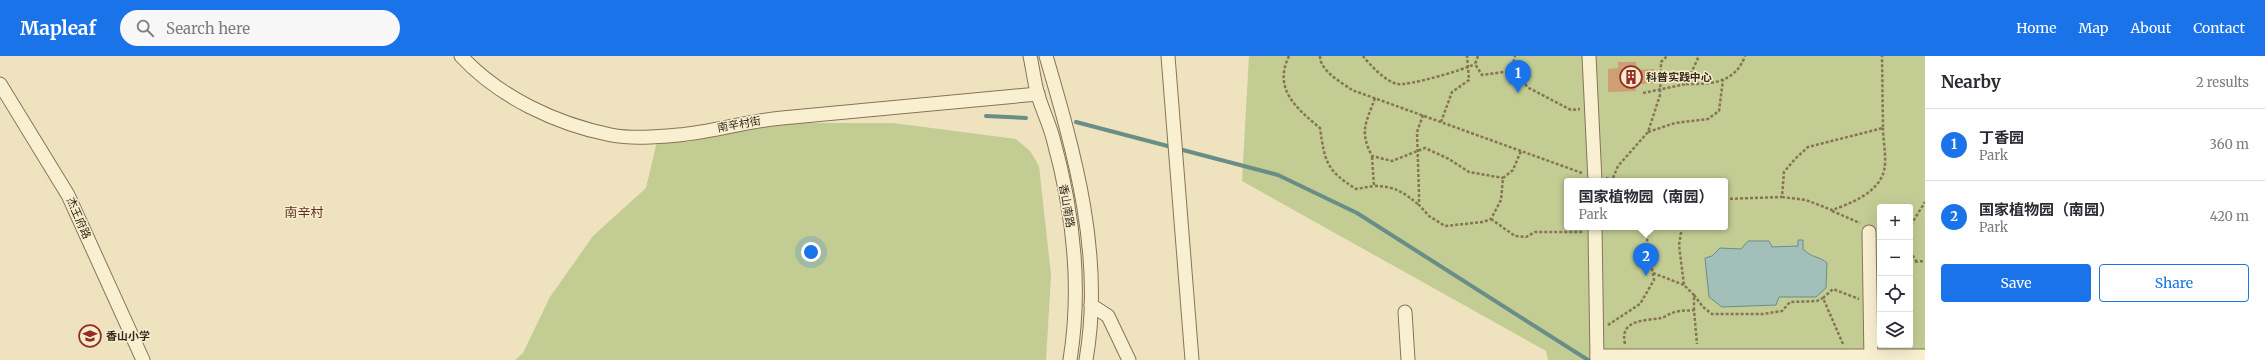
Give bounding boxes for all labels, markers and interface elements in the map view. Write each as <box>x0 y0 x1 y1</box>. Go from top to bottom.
search box <box>120 10 400 46</box>
text: Mapleaf <box>20 16 96 40</box>
icon: search <box>134 17 156 39</box>
text: Search here <box>166 19 250 38</box>
text: Home <box>2016 19 2057 37</box>
text: Map <box>2079 19 2108 37</box>
text: About <box>2130 19 2171 37</box>
text: Contact <box>2193 19 2245 37</box>
pin: 1 <box>1505 60 1531 93</box>
building icon: 科普实践中心 <box>1618 64 1644 90</box>
place label: 科普实践中心 <box>1646 70 1712 84</box>
text: Nearby <box>1941 71 2001 93</box>
text: 2 results <box>2196 74 2249 91</box>
street label: 南辛村街 <box>716 113 762 135</box>
text: 丁香园 <box>1979 128 2024 147</box>
text: 1 <box>1951 136 1957 153</box>
text: 360 m <box>2210 136 2249 153</box>
text: Park <box>1979 147 2008 164</box>
popup <box>1564 178 1728 230</box>
street label: 香山南路 <box>1056 183 1078 229</box>
text: 国家植物园（南园） <box>1578 187 1714 206</box>
street label: 杰王府路 <box>64 195 94 241</box>
text: 国家植物园（南园） <box>1979 200 2114 219</box>
district label: 南辛村 <box>284 204 324 221</box>
map controls <box>1877 204 1913 348</box>
button: + <box>1877 204 1913 240</box>
text: Park <box>1578 206 1607 223</box>
text: 2 <box>1950 208 1958 225</box>
text: 420 m <box>2210 208 2249 225</box>
text: Park <box>1979 219 2008 236</box>
button: − <box>1877 240 1913 276</box>
your location <box>801 242 821 262</box>
pin: 2 <box>1633 243 1659 276</box>
button: Save <box>1941 264 2091 302</box>
button: Share <box>2099 264 2249 302</box>
button: locate <box>1877 276 1913 312</box>
button: layers <box>1877 312 1913 348</box>
school or university icon: 香山小学 <box>77 323 103 349</box>
place label: 香山小学 <box>106 329 150 343</box>

